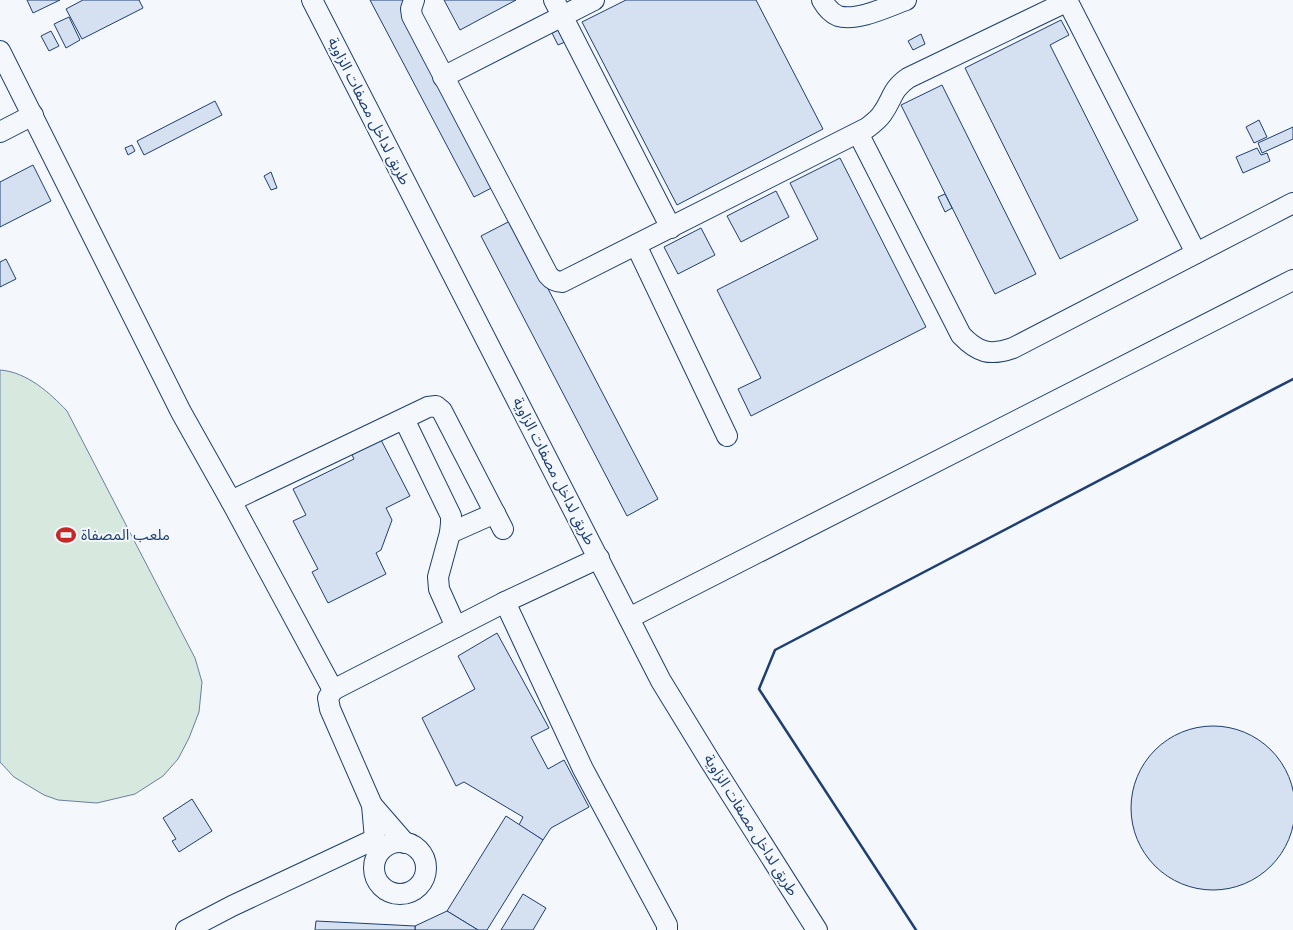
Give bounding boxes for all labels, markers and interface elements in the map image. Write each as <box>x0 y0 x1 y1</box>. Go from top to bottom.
street label: طريق لداخل مصفات الزاوية <box>323 33 416 188</box>
street label: طريق لداخل مصفات الزاوية <box>508 393 601 548</box>
sports icon: ملعب المصفاة <box>55 524 77 546</box>
place label: ملعب المصفاة <box>81 524 170 545</box>
street label: طريق لداخل مصفات الزاوية <box>699 750 804 900</box>

